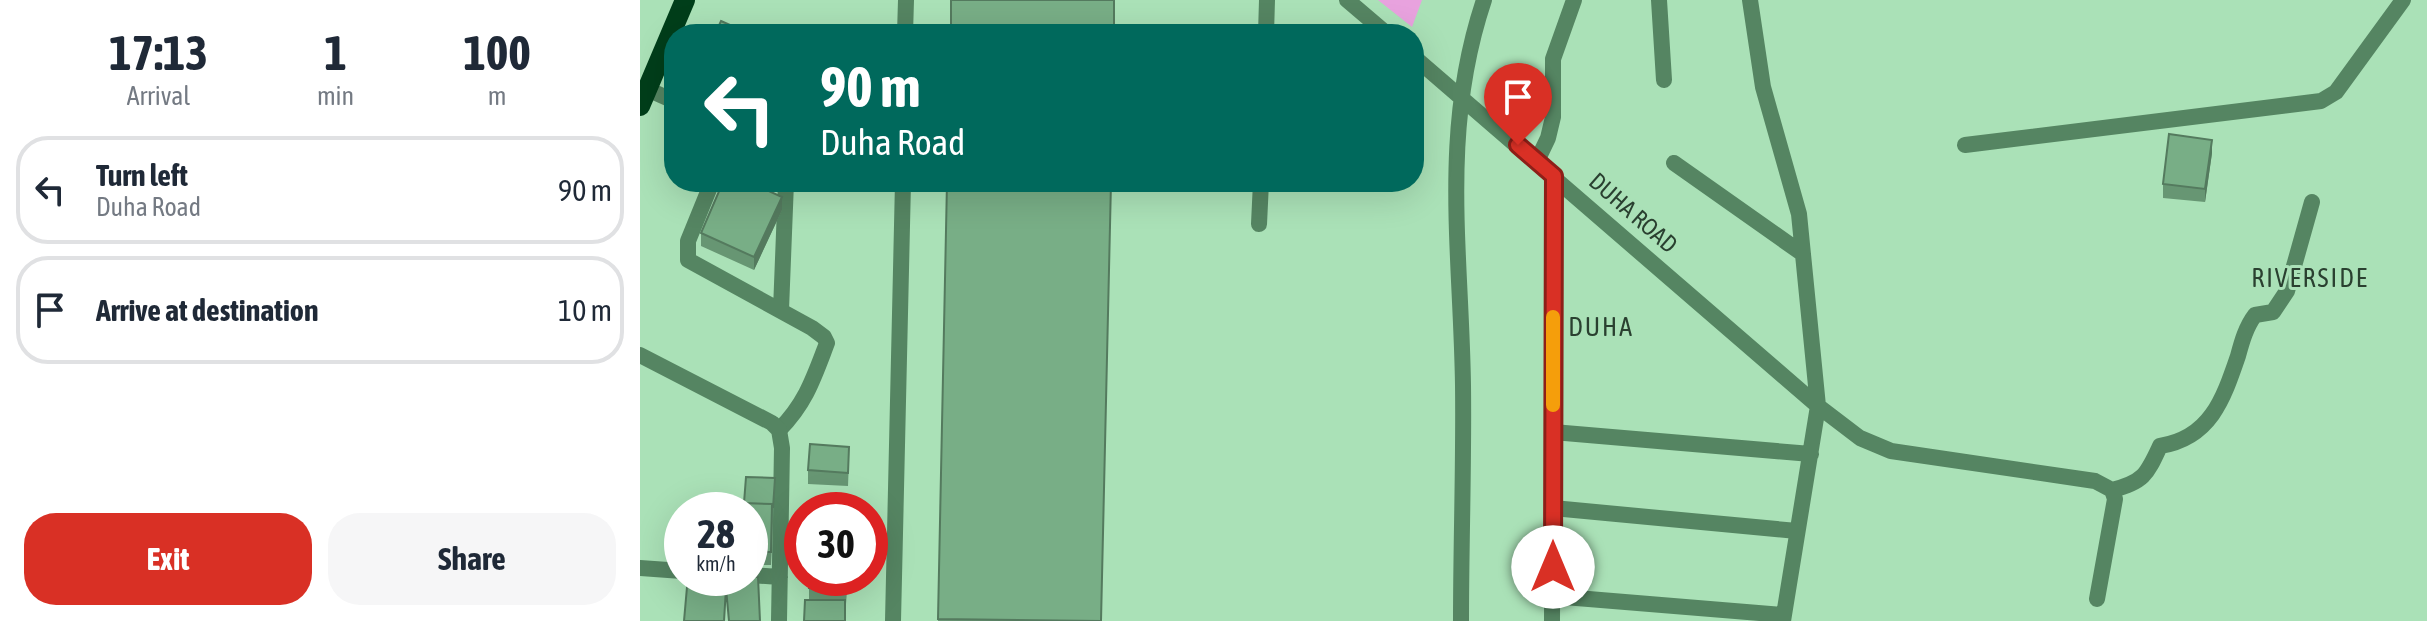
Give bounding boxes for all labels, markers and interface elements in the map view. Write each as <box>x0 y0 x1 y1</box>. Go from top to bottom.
text: 17:13 <box>109 25 208 80</box>
text: 1 <box>324 25 347 80</box>
text: 100 <box>463 25 531 80</box>
text: 90 m <box>820 55 921 119</box>
icon: left <box>688 56 792 160</box>
pin <box>1484 63 1552 145</box>
icon: arrive <box>1496 75 1540 119</box>
text: Arrival <box>127 81 190 111</box>
text: min <box>317 81 354 111</box>
text: m <box>488 81 506 111</box>
text: Duha Road <box>820 121 965 163</box>
text: Turn left <box>96 158 188 192</box>
street label: DUHA ROAD <box>1584 167 1683 258</box>
icon: left <box>28 168 72 212</box>
text: 90 m <box>558 173 612 207</box>
text: Duha Road <box>96 192 201 222</box>
district label: RIVERSIDE <box>2251 263 2369 293</box>
icon: arrive <box>28 288 72 332</box>
text: Arrive at destination <box>96 293 318 327</box>
text: 10 m <box>558 293 612 327</box>
district label: DUHA <box>1568 312 1634 342</box>
speed limit sign: 30 <box>784 492 888 596</box>
text: 28 <box>697 511 735 556</box>
button: Exit <box>24 513 312 605</box>
button: Share <box>328 513 616 605</box>
position arrow <box>1511 525 1595 609</box>
text: km/h <box>696 552 736 575</box>

